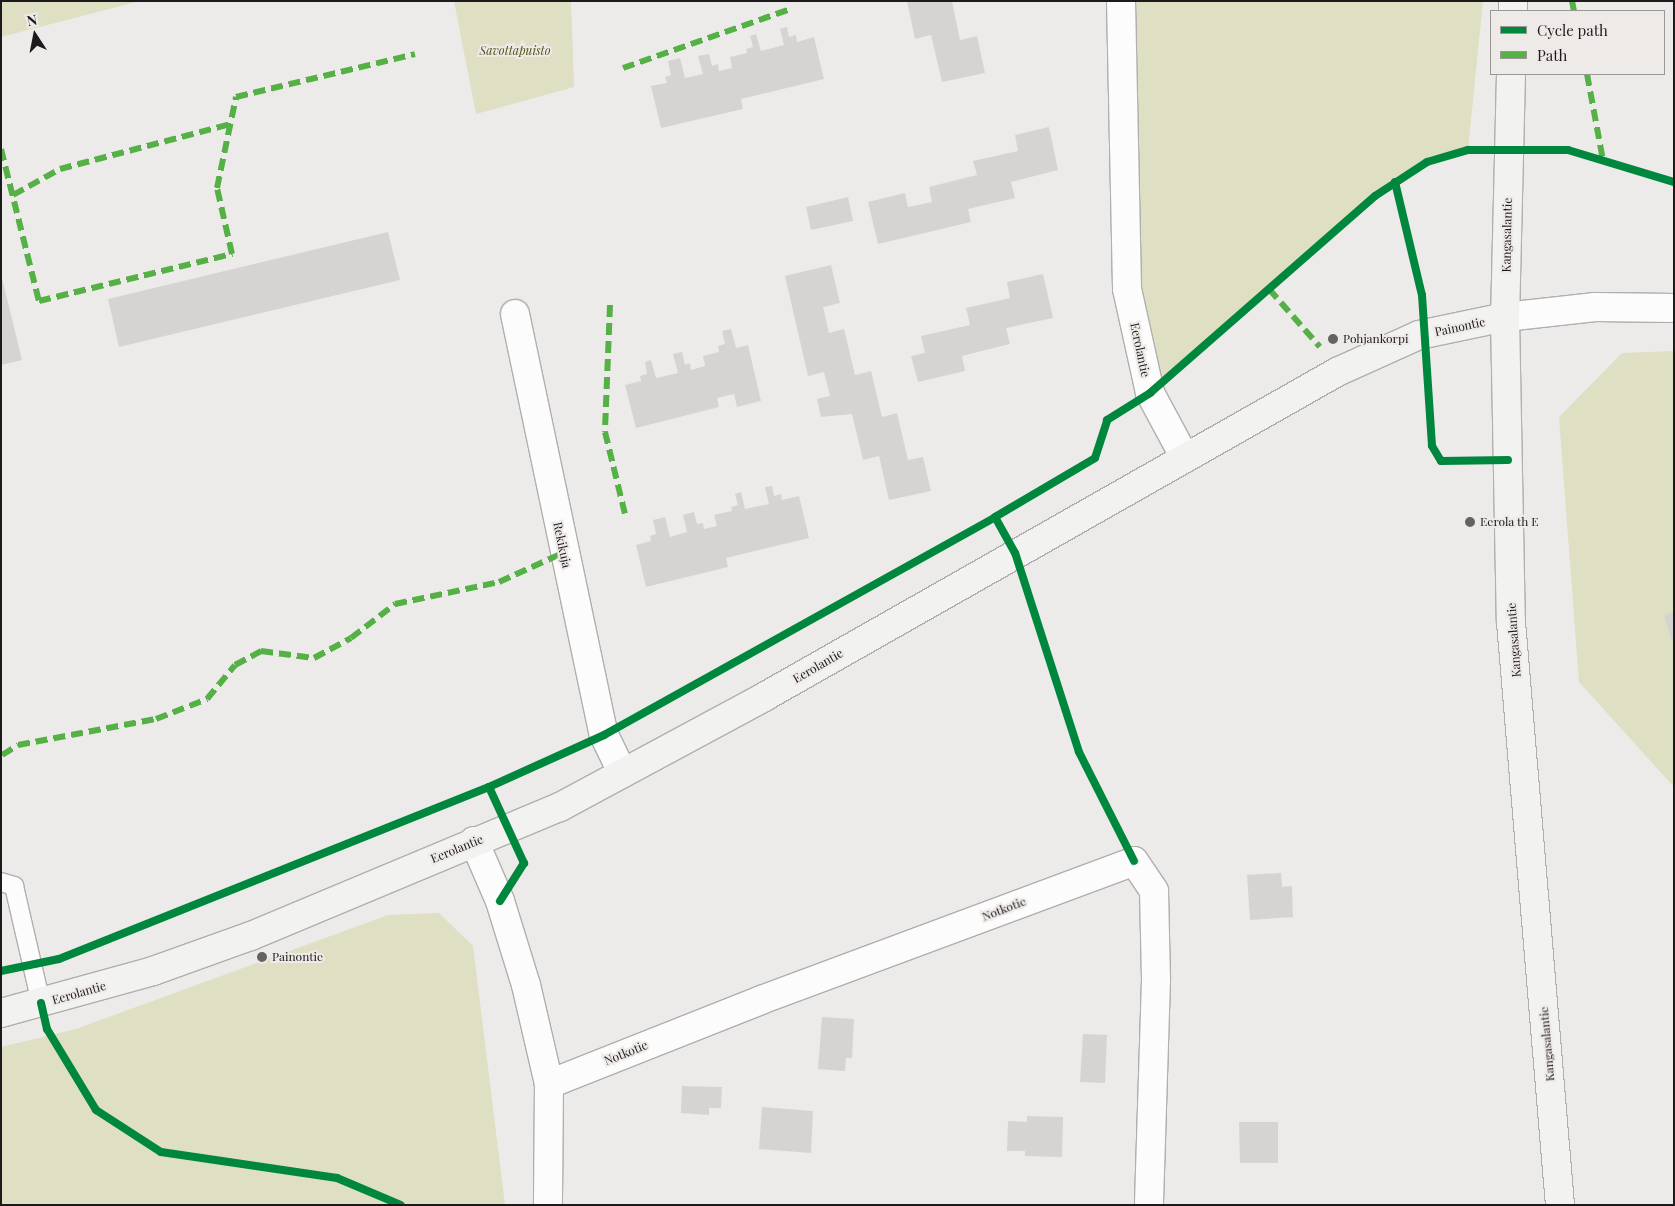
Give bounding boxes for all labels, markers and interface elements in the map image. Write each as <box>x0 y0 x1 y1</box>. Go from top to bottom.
text: N <box>25 9 39 30</box>
north arrow <box>10 10 60 60</box>
legend <box>1490 10 1665 75</box>
text: Cycle path <box>1537 20 1608 40</box>
park label: Savottapuisto <box>479 44 551 58</box>
text: Path <box>1537 45 1567 65</box>
street label: Kangasalantie <box>1499 197 1515 273</box>
street label: Painontie <box>1433 315 1487 339</box>
street label: Eerolantie <box>1127 321 1153 379</box>
place label: Pohjankorpi <box>1343 332 1408 346</box>
marker: Pohjankorpi <box>1327 333 1339 345</box>
place label: Eerola th E <box>1480 515 1539 529</box>
marker: Eerola th E <box>1464 516 1476 528</box>
street label: Rekikuja <box>550 521 574 569</box>
street label: Kangasalantie <box>1504 602 1524 678</box>
street label: Eerolantie <box>790 646 846 686</box>
street label: Eerolantie <box>429 832 485 866</box>
street label: Notkotie <box>980 894 1028 924</box>
place label: Painontie <box>272 950 323 964</box>
marker: Painontie <box>256 951 268 963</box>
street label: Eerolantie <box>50 978 108 1008</box>
street label: Kangasalantie <box>1537 1006 1557 1082</box>
street label: Notkotie <box>602 1038 650 1068</box>

